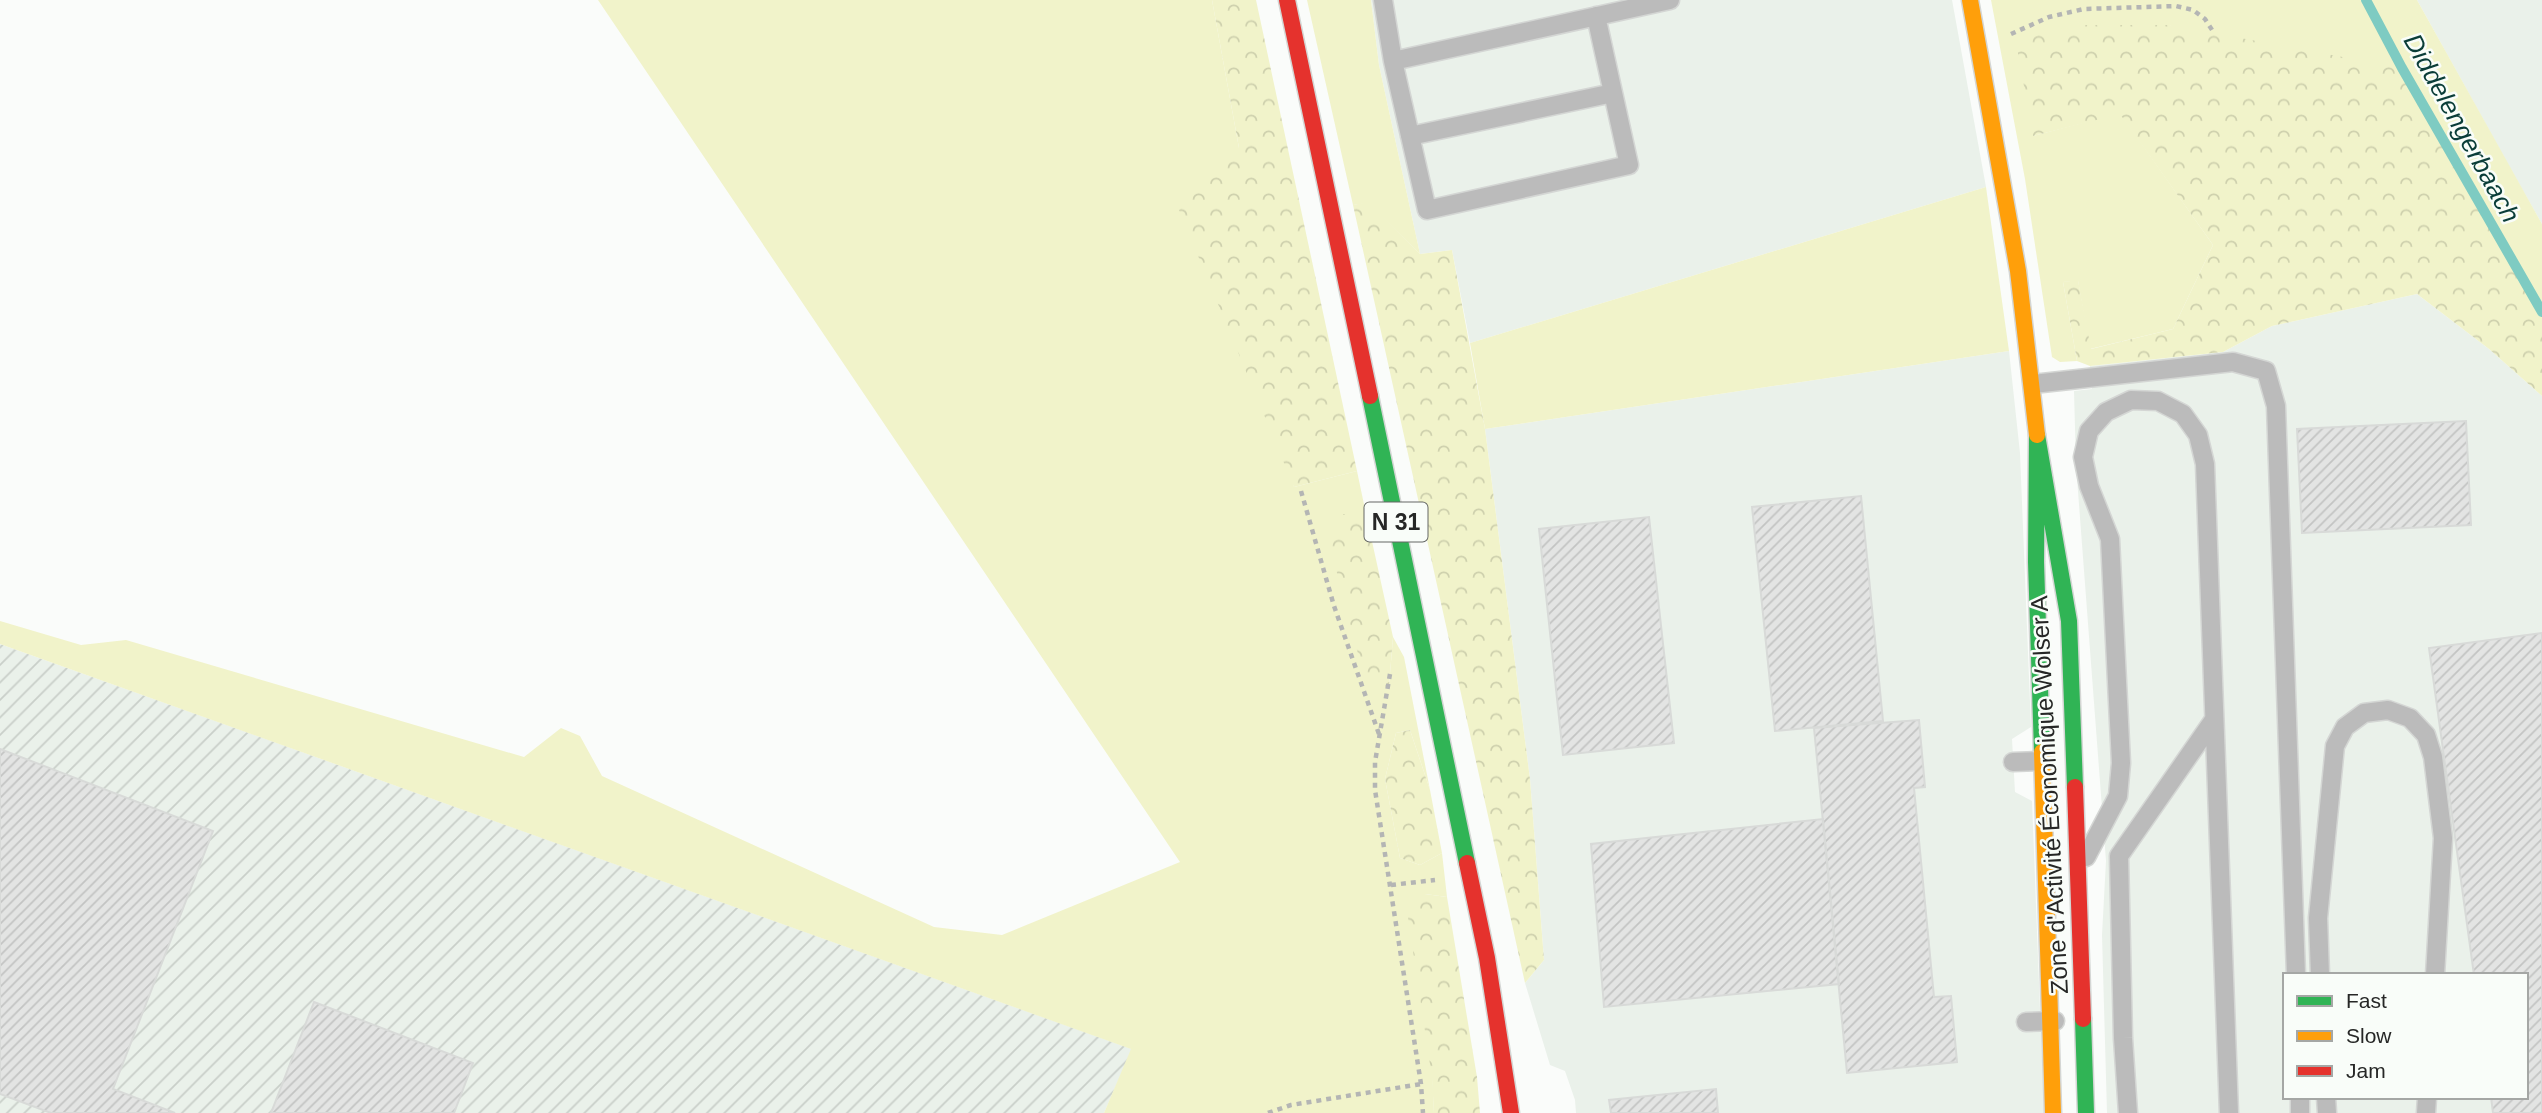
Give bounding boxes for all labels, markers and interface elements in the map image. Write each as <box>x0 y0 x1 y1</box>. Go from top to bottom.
water label: Diddelengerbaach <box>2398 28 2526 228</box>
road number: N 31 <box>1364 502 1428 542</box>
street label: Zone d'Activité Économique Wolser A <box>2025 595 2073 995</box>
legend <box>2283 973 2528 1099</box>
text: Fast <box>2346 989 2387 1012</box>
text: Slow <box>2346 1024 2392 1047</box>
text: Jam <box>2346 1059 2386 1082</box>

